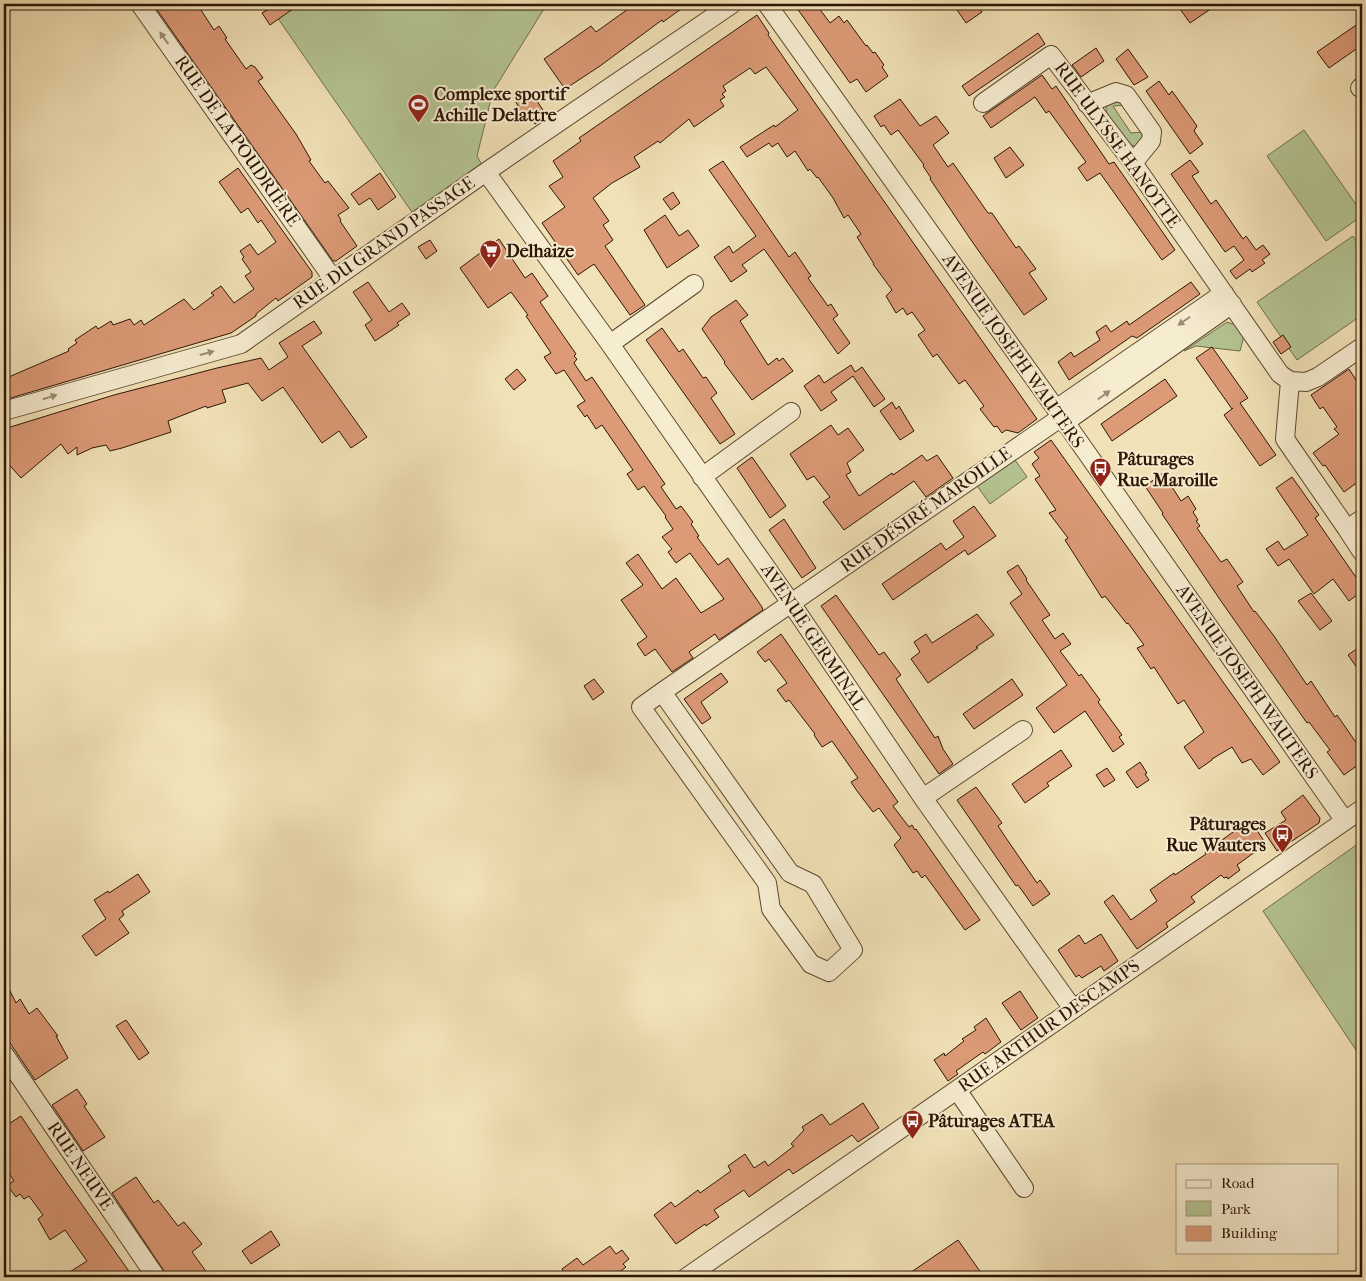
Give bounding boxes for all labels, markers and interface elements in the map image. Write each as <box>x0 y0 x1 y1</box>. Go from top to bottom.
one-way arrow <box>159 31 169 45</box>
street label: RUE DE LA POUDRIÈRE <box>170 51 305 231</box>
street label: RUE ULYSSE HANOTTE <box>1050 58 1184 232</box>
place label: Complexe sportif Achille Delattre <box>433 84 570 126</box>
sports icon: Complexe sportif Achille Delattre <box>406 92 430 123</box>
street label: RUE DU GRAND PASSAGE <box>289 172 479 314</box>
supermarket icon: Delhaize <box>478 239 502 270</box>
place label: Delhaize <box>506 241 574 262</box>
street label: AVENUE JOSEPH WAUTERS <box>937 249 1088 452</box>
one-way arrow <box>1177 316 1190 326</box>
one-way arrow <box>199 349 214 357</box>
one-way arrow <box>1097 389 1110 400</box>
one-way arrow <box>43 392 58 400</box>
street label: RUE DÉSIRÉ MAROILLE <box>836 442 1016 577</box>
place label: Pâturages Rue Maroille <box>1117 449 1218 491</box>
bus stop icon: Pâturages Rue Maroille <box>1089 457 1113 488</box>
street label: AVENUE GERMINAL <box>756 559 870 714</box>
street label: AVENUE JOSEPH WAUTERS <box>1171 580 1322 783</box>
place label: Pâturages Rue Wauters <box>1166 814 1266 856</box>
bus stop icon: Pâturages Rue Wauters <box>1270 822 1294 853</box>
street label: RUE ARTHUR DESCAMPS <box>954 955 1144 1097</box>
bus stop icon: Pâturages ATEA <box>900 1109 924 1140</box>
place label: Pâturages ATEA <box>928 1111 1056 1132</box>
street label: RUE NEUVE <box>43 1118 117 1214</box>
legend <box>1176 1164 1338 1254</box>
text: Road <box>1221 1174 1255 1192</box>
text: Park <box>1221 1200 1251 1218</box>
text: Building <box>1221 1224 1278 1242</box>

